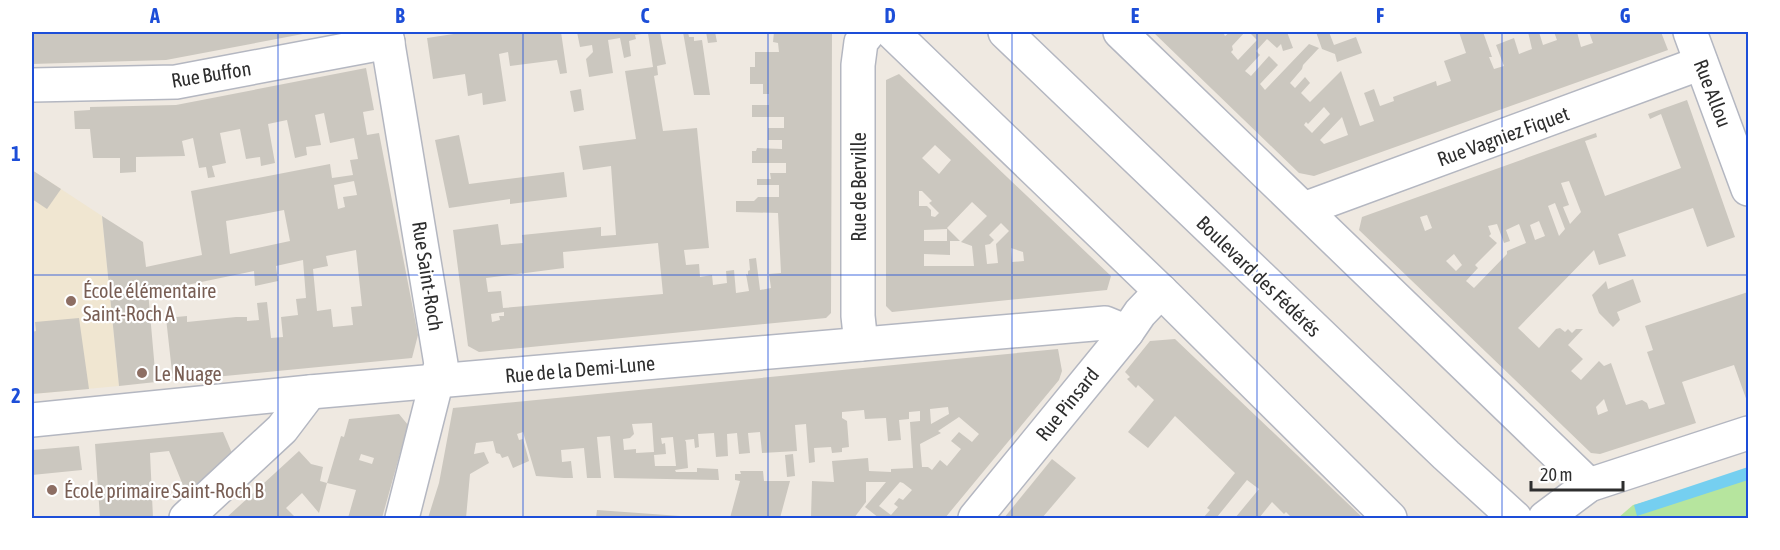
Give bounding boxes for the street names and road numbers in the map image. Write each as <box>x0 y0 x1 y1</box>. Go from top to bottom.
street label: Rue Buffon <box>169 56 253 92</box>
street label: Rue Allou <box>1690 56 1736 130</box>
street label: Rue Vagniez Fiquet <box>1434 101 1572 170</box>
street label: Rue de Berville <box>847 132 870 242</box>
street label: Boulevard des Fédérés <box>1192 211 1326 341</box>
street label: Rue Saint-Roch <box>408 220 448 332</box>
street label: Rue de la Demi-Lune <box>504 351 656 387</box>
street label: Rue Pinsard <box>1031 363 1103 445</box>

